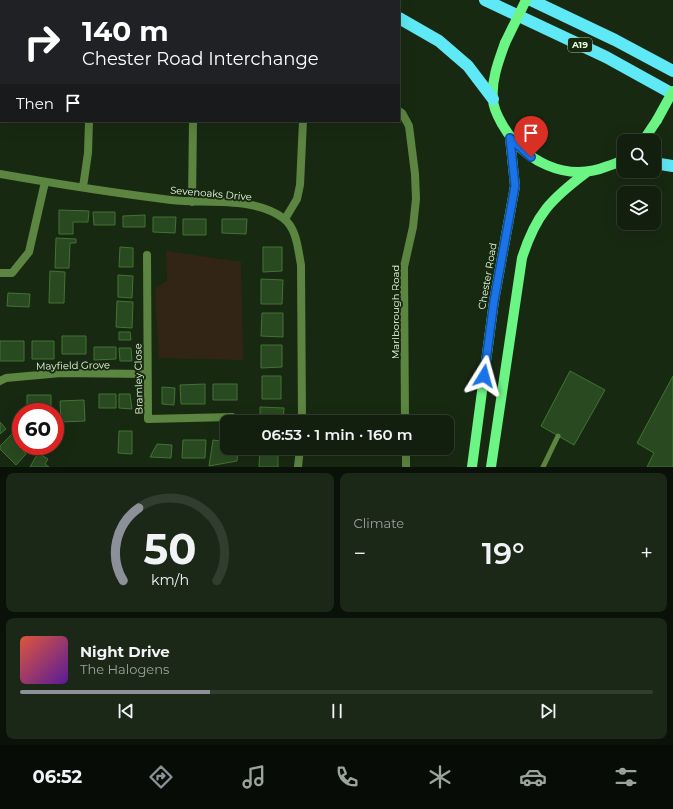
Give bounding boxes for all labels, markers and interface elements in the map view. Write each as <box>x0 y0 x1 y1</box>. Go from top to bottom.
text: 140 m <box>82 14 169 48</box>
icon: right <box>16 16 68 68</box>
road number: A19 <box>568 38 592 52</box>
text: Chester Road Interchange <box>82 48 319 70</box>
icon: arrive <box>62 92 84 114</box>
text: Then <box>16 94 54 113</box>
pin <box>514 116 548 157</box>
icon: arrive <box>520 122 542 144</box>
map controls <box>617 134 661 230</box>
button: search <box>617 134 661 178</box>
street label: Sevenoaks Drive <box>170 183 252 204</box>
button: layers <box>617 186 661 230</box>
street label: Chester Road <box>475 242 500 310</box>
street label: Marlborough Road <box>389 265 402 359</box>
street label: Bramley Close <box>131 343 146 415</box>
position arrow <box>463 355 505 397</box>
street label: Mayfield Grove <box>36 358 110 373</box>
speed limit sign: 60 <box>12 403 64 455</box>
text: 06:53 · 1 min · 160 m <box>261 425 413 444</box>
text: Climate <box>354 515 404 531</box>
text: 50 <box>143 523 196 573</box>
text: 19° <box>482 535 525 572</box>
text: − <box>354 540 366 567</box>
text: + <box>640 540 653 567</box>
text: km/h <box>151 570 189 588</box>
text: Night Drive <box>80 642 170 661</box>
text: The Halogens <box>80 661 169 677</box>
icon: previous <box>115 700 137 722</box>
icon: pause <box>326 700 348 722</box>
icon: next <box>537 700 559 722</box>
icon: directions <box>147 763 175 791</box>
icon: music <box>240 763 268 791</box>
icon: phone <box>333 763 361 791</box>
icon: climate <box>426 763 454 791</box>
icon: car <box>519 763 547 791</box>
icon: filters <box>612 763 640 791</box>
text: 06:52 <box>33 766 82 788</box>

